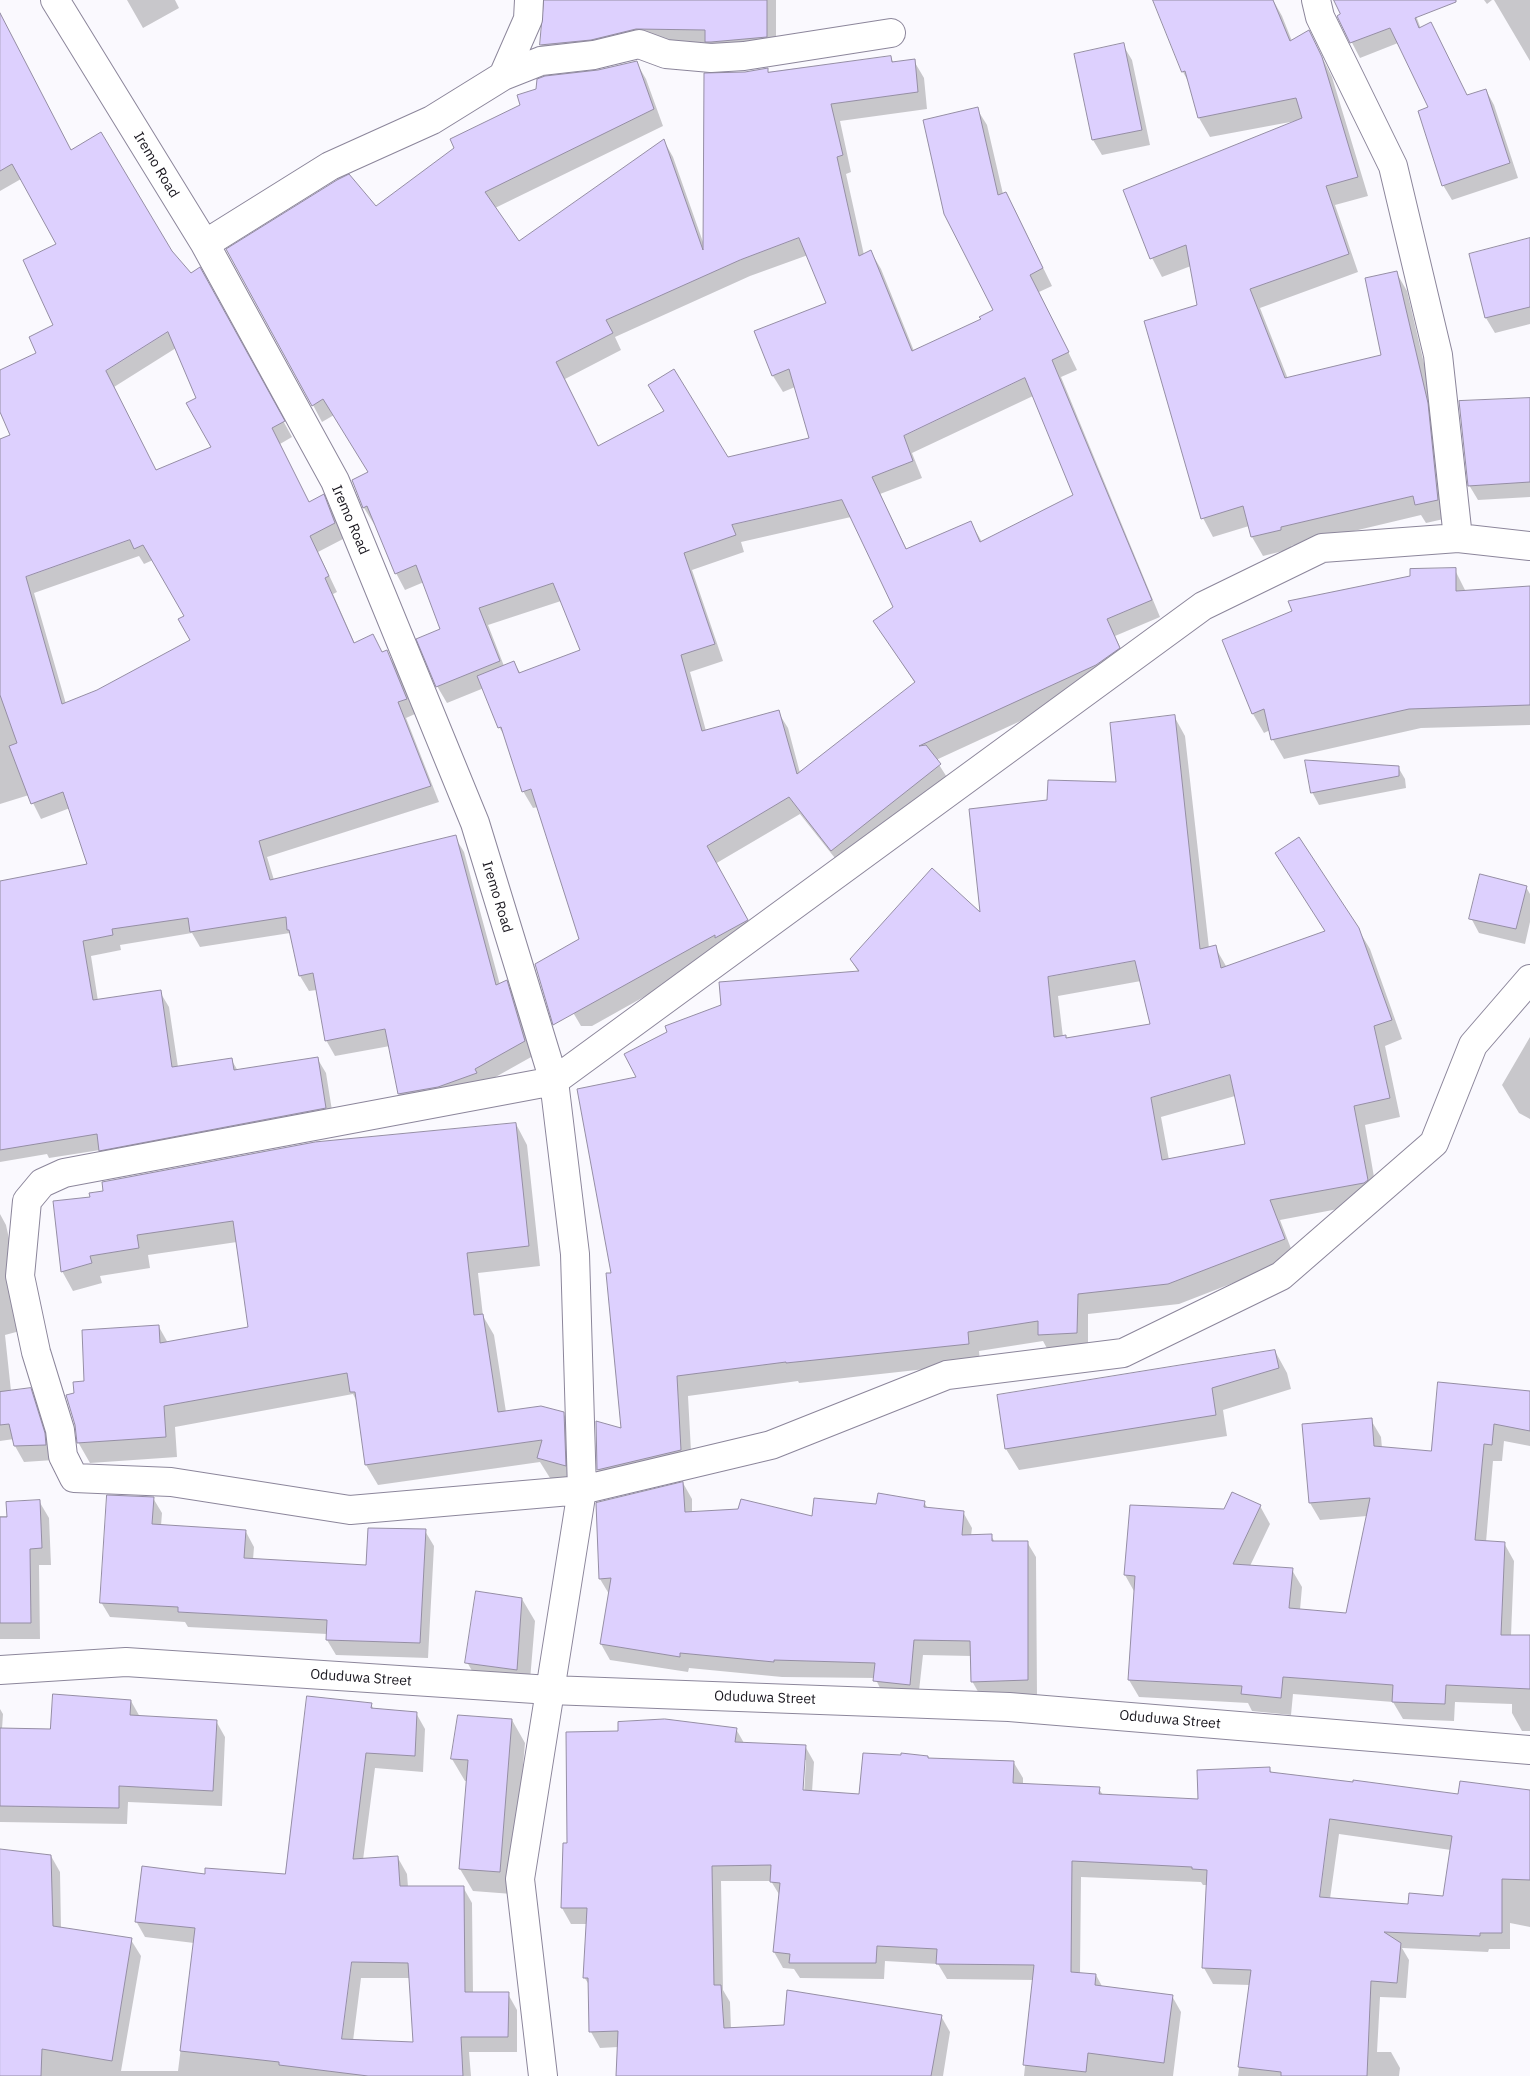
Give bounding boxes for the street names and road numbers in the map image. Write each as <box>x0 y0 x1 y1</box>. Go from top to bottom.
street label: Iremo Road <box>130 129 182 201</box>
street label: Iremo Road <box>328 483 372 557</box>
street label: Iremo Road <box>478 859 516 935</box>
street label: Oduduwa Street <box>310 1666 412 1690</box>
street label: Oduduwa Street <box>714 1688 816 1708</box>
street label: Oduduwa Street <box>1119 1707 1221 1733</box>

